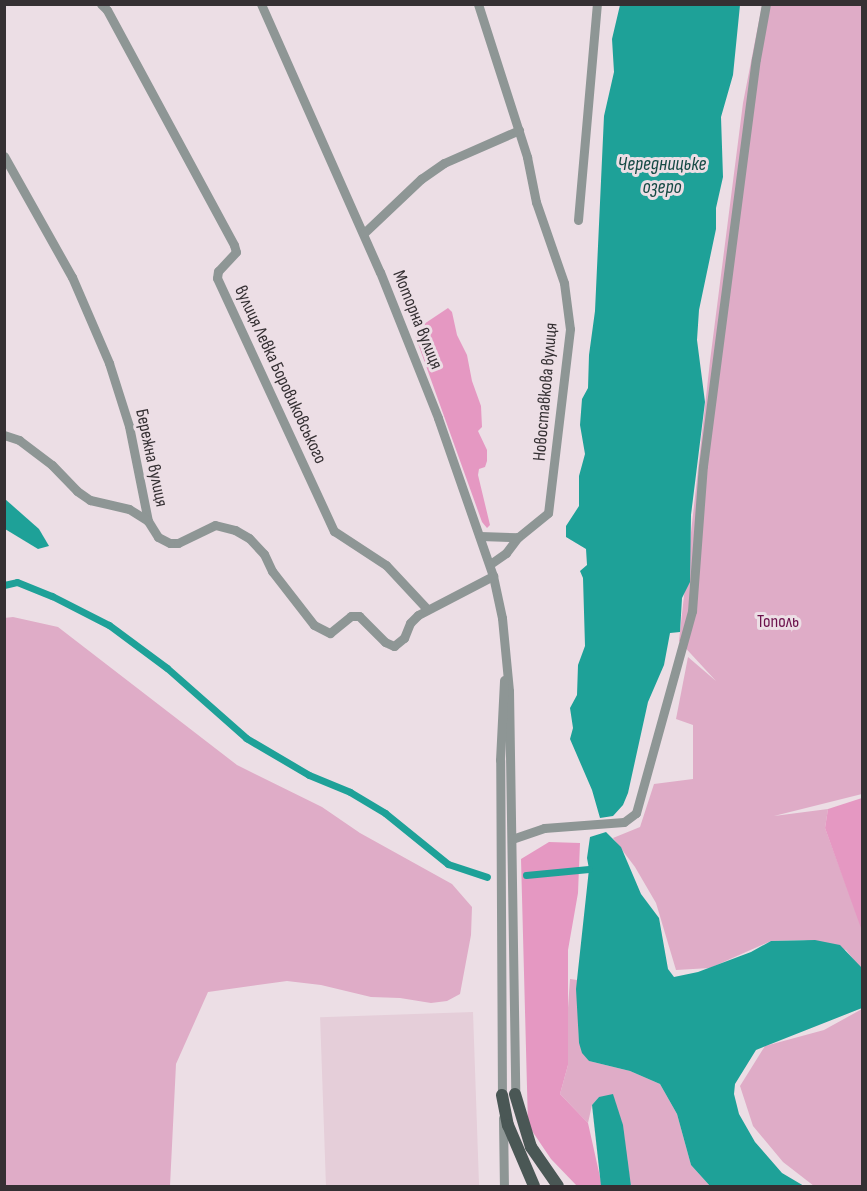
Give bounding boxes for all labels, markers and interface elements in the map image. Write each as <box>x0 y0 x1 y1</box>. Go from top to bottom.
water label: Чередницьке озеро <box>618 152 706 199</box>
street label: Моторна вулиця <box>387 267 447 373</box>
street label: вулиця Левка Боровиковського <box>229 283 331 467</box>
street label: Новоставкова вулиця <box>529 322 563 462</box>
street label: Бережна вулиця <box>130 407 172 509</box>
park label: Тополь <box>757 611 799 633</box>

